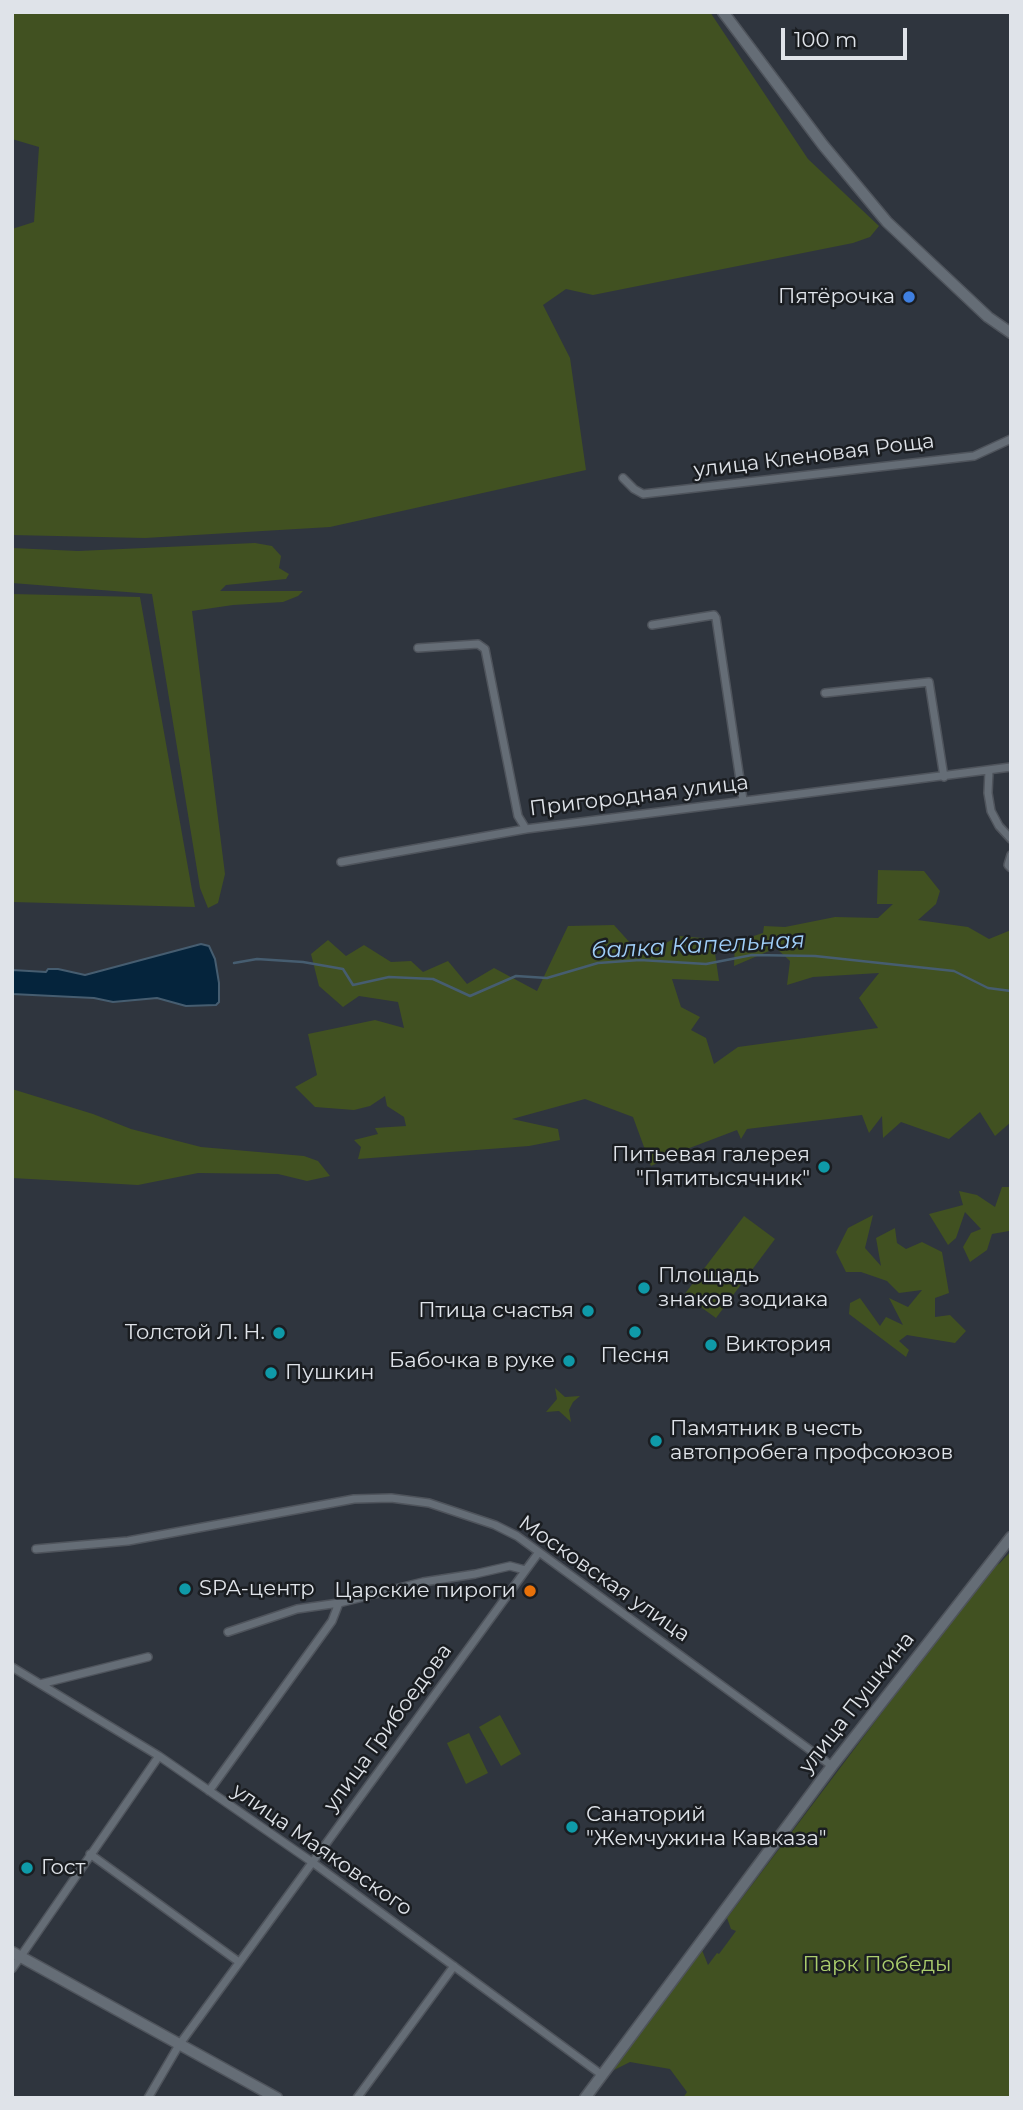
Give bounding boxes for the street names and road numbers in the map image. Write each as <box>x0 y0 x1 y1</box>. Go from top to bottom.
street label: улица Кленовая Роща <box>692 429 936 483</box>
street label: Пригородная улица <box>528 770 750 822</box>
street label: Московская улица <box>514 1510 694 1648</box>
street label: улица Пушкина <box>794 1627 920 1779</box>
street label: улица Грибоедова <box>319 1639 457 1817</box>
street label: улица Маяковского <box>227 1778 417 1922</box>

